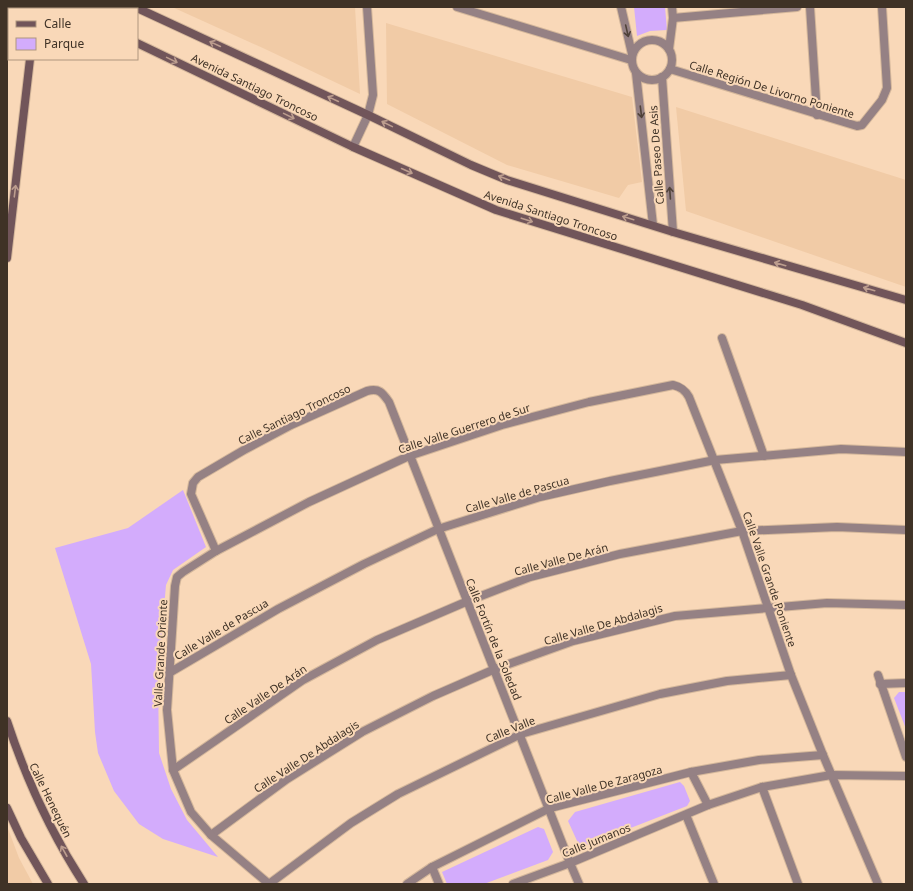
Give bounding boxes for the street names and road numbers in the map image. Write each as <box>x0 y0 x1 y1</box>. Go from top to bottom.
street label: Avenida Santiago Troncoso <box>189 50 321 125</box>
street label: Calle Región De Livorno Poniente <box>688 57 856 121</box>
street label: Calle Paseo De Asis <box>645 105 667 205</box>
street label: Avenida Santiago Troncoso <box>482 186 620 244</box>
street label: Calle Santiago Troncoso <box>235 380 353 448</box>
street label: Calle Valle Guerrero de Sur <box>396 399 533 456</box>
street label: Calle Valle de Pascua <box>463 472 571 516</box>
street label: Calle Valle Grande Poniente <box>740 509 800 649</box>
street label: Calle Valle De Arán <box>512 539 610 579</box>
street label: Calle Fortín de la Soledad <box>463 576 525 702</box>
street label: Calle Valle de Pascua <box>171 595 271 663</box>
street label: Valle Grande Oriente <box>150 599 170 707</box>
street label: Calle Valle De Abdalagis <box>542 600 664 648</box>
street label: Calle Valle De Arán <box>221 661 309 727</box>
street label: Calle Valle <box>483 712 537 746</box>
street label: Calle Valle De Abdalagis <box>250 716 362 796</box>
street label: Calle Henequén <box>26 760 76 840</box>
street label: Calle Valle De Zaragoza <box>544 761 664 807</box>
street label: Calle Jumanos <box>559 819 633 861</box>

